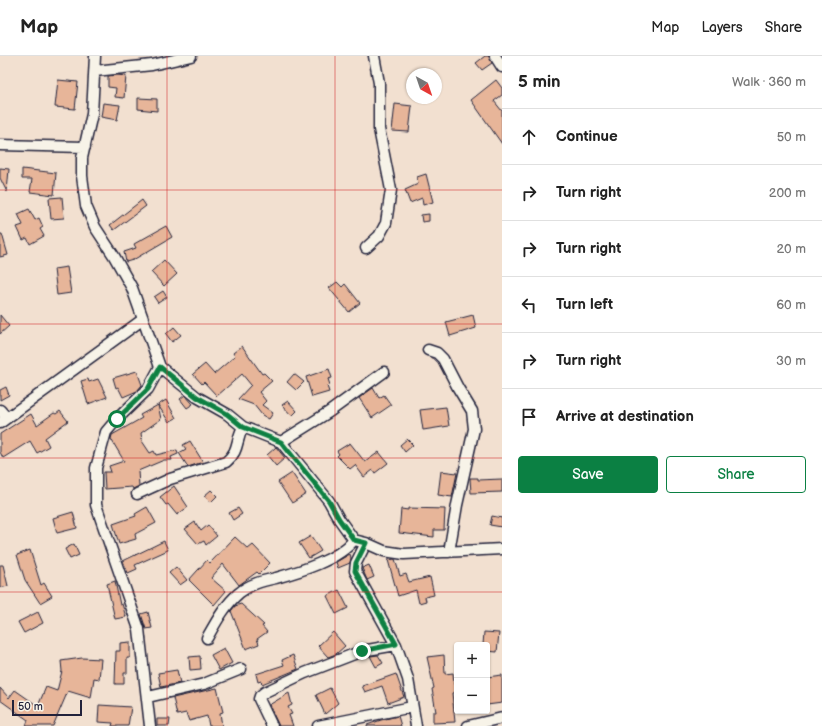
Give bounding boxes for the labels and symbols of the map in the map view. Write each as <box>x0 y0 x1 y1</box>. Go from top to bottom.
north arrow <box>406 68 442 104</box>
route start <box>108 410 126 428</box>
route end <box>353 642 371 660</box>
scale bar <box>12 698 82 717</box>

